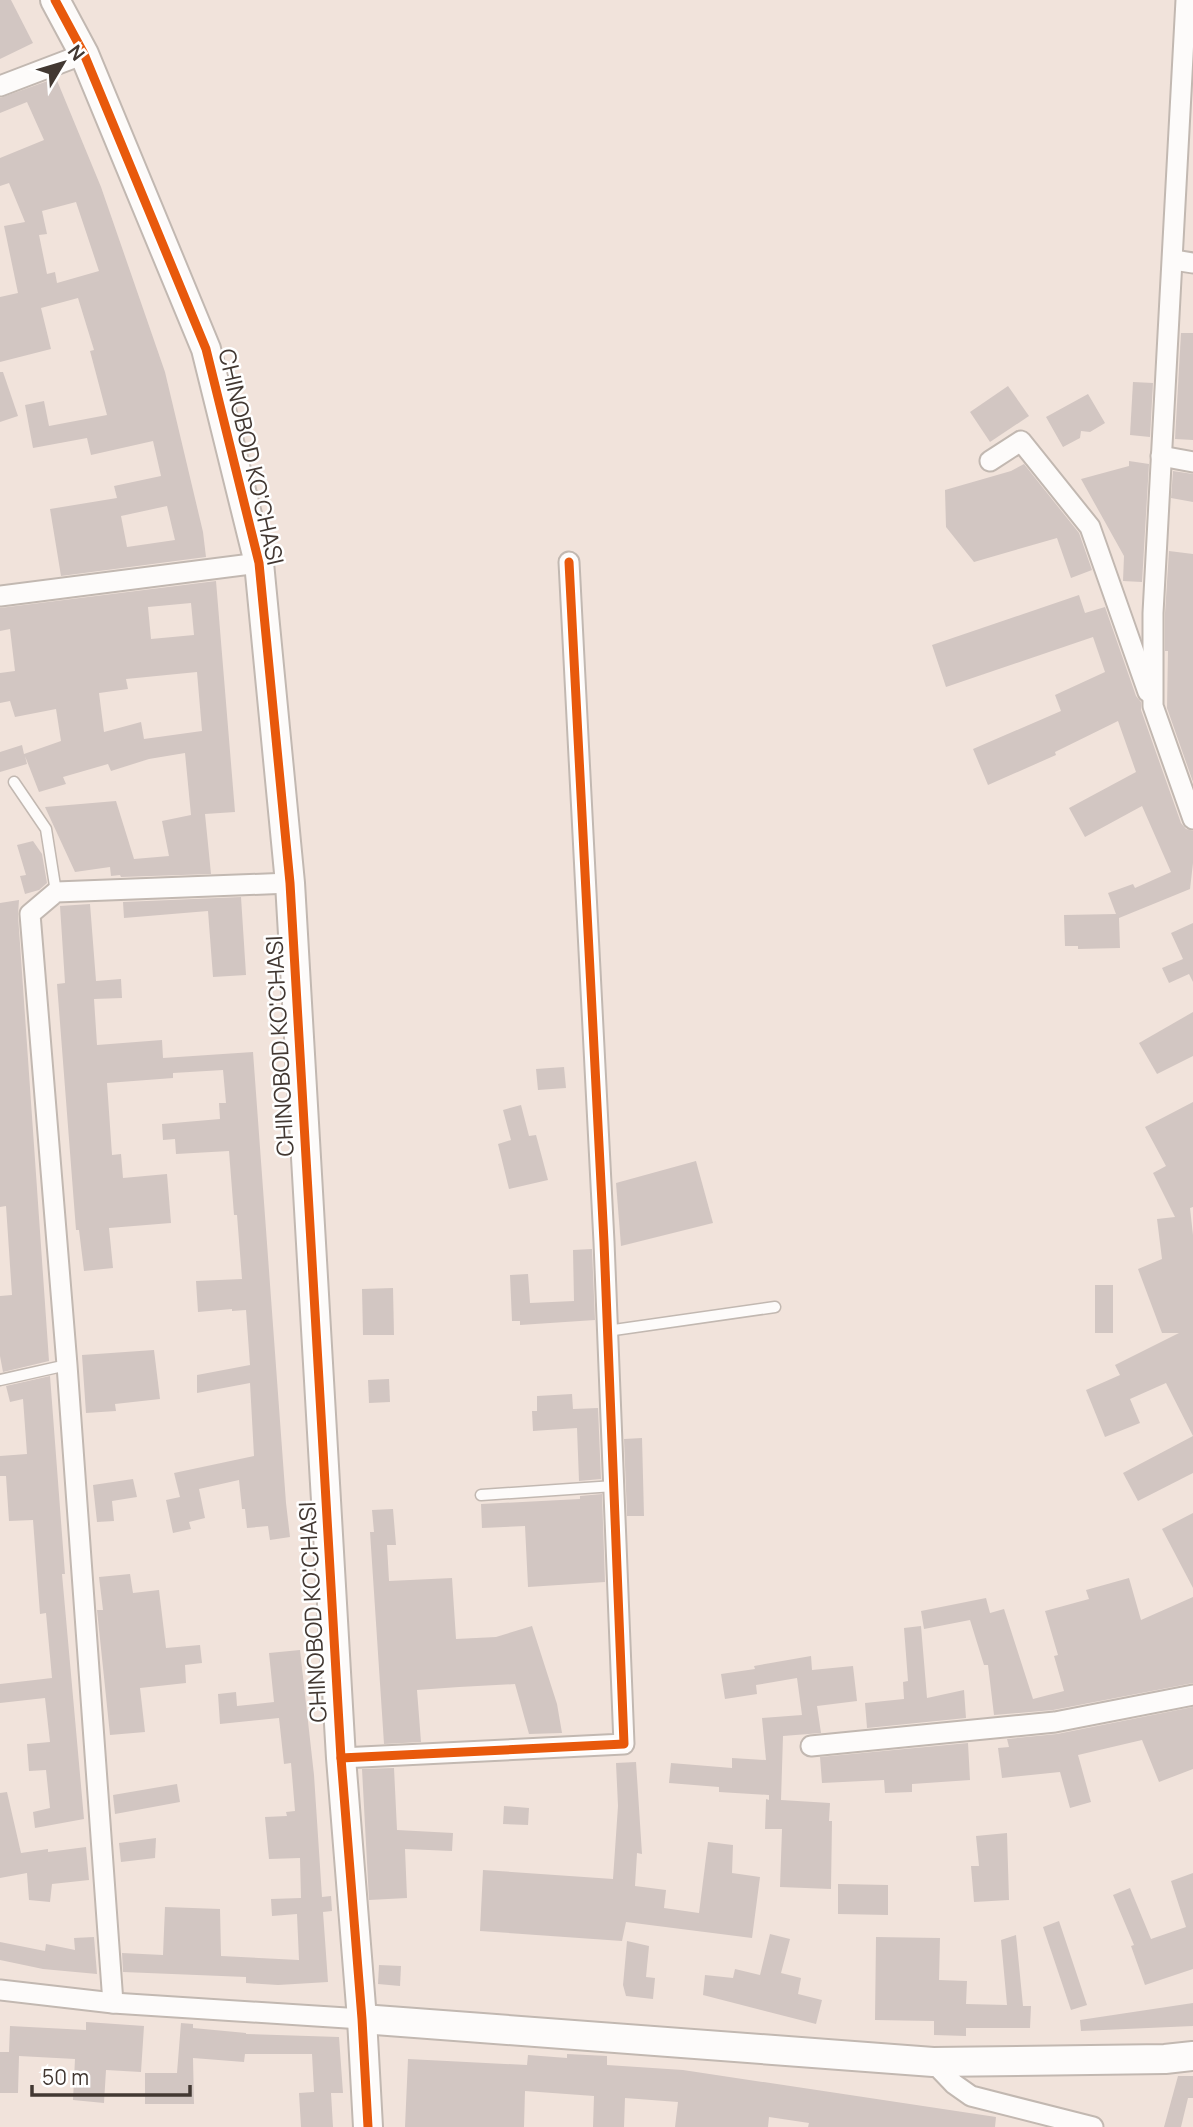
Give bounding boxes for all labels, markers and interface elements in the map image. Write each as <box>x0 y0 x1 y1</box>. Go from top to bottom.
north arrow <box>28 28 98 98</box>
text: N <box>62 39 91 66</box>
street label: CHINOBOD KO'CHASI <box>212 345 292 568</box>
street label: CHINOBOD KO'CHASI <box>257 935 301 1157</box>
street label: CHINOBOD KO'CHASI <box>290 1501 334 1723</box>
scale bar <box>32 2054 189 2098</box>
text: 50 m <box>42 2063 89 2091</box>

